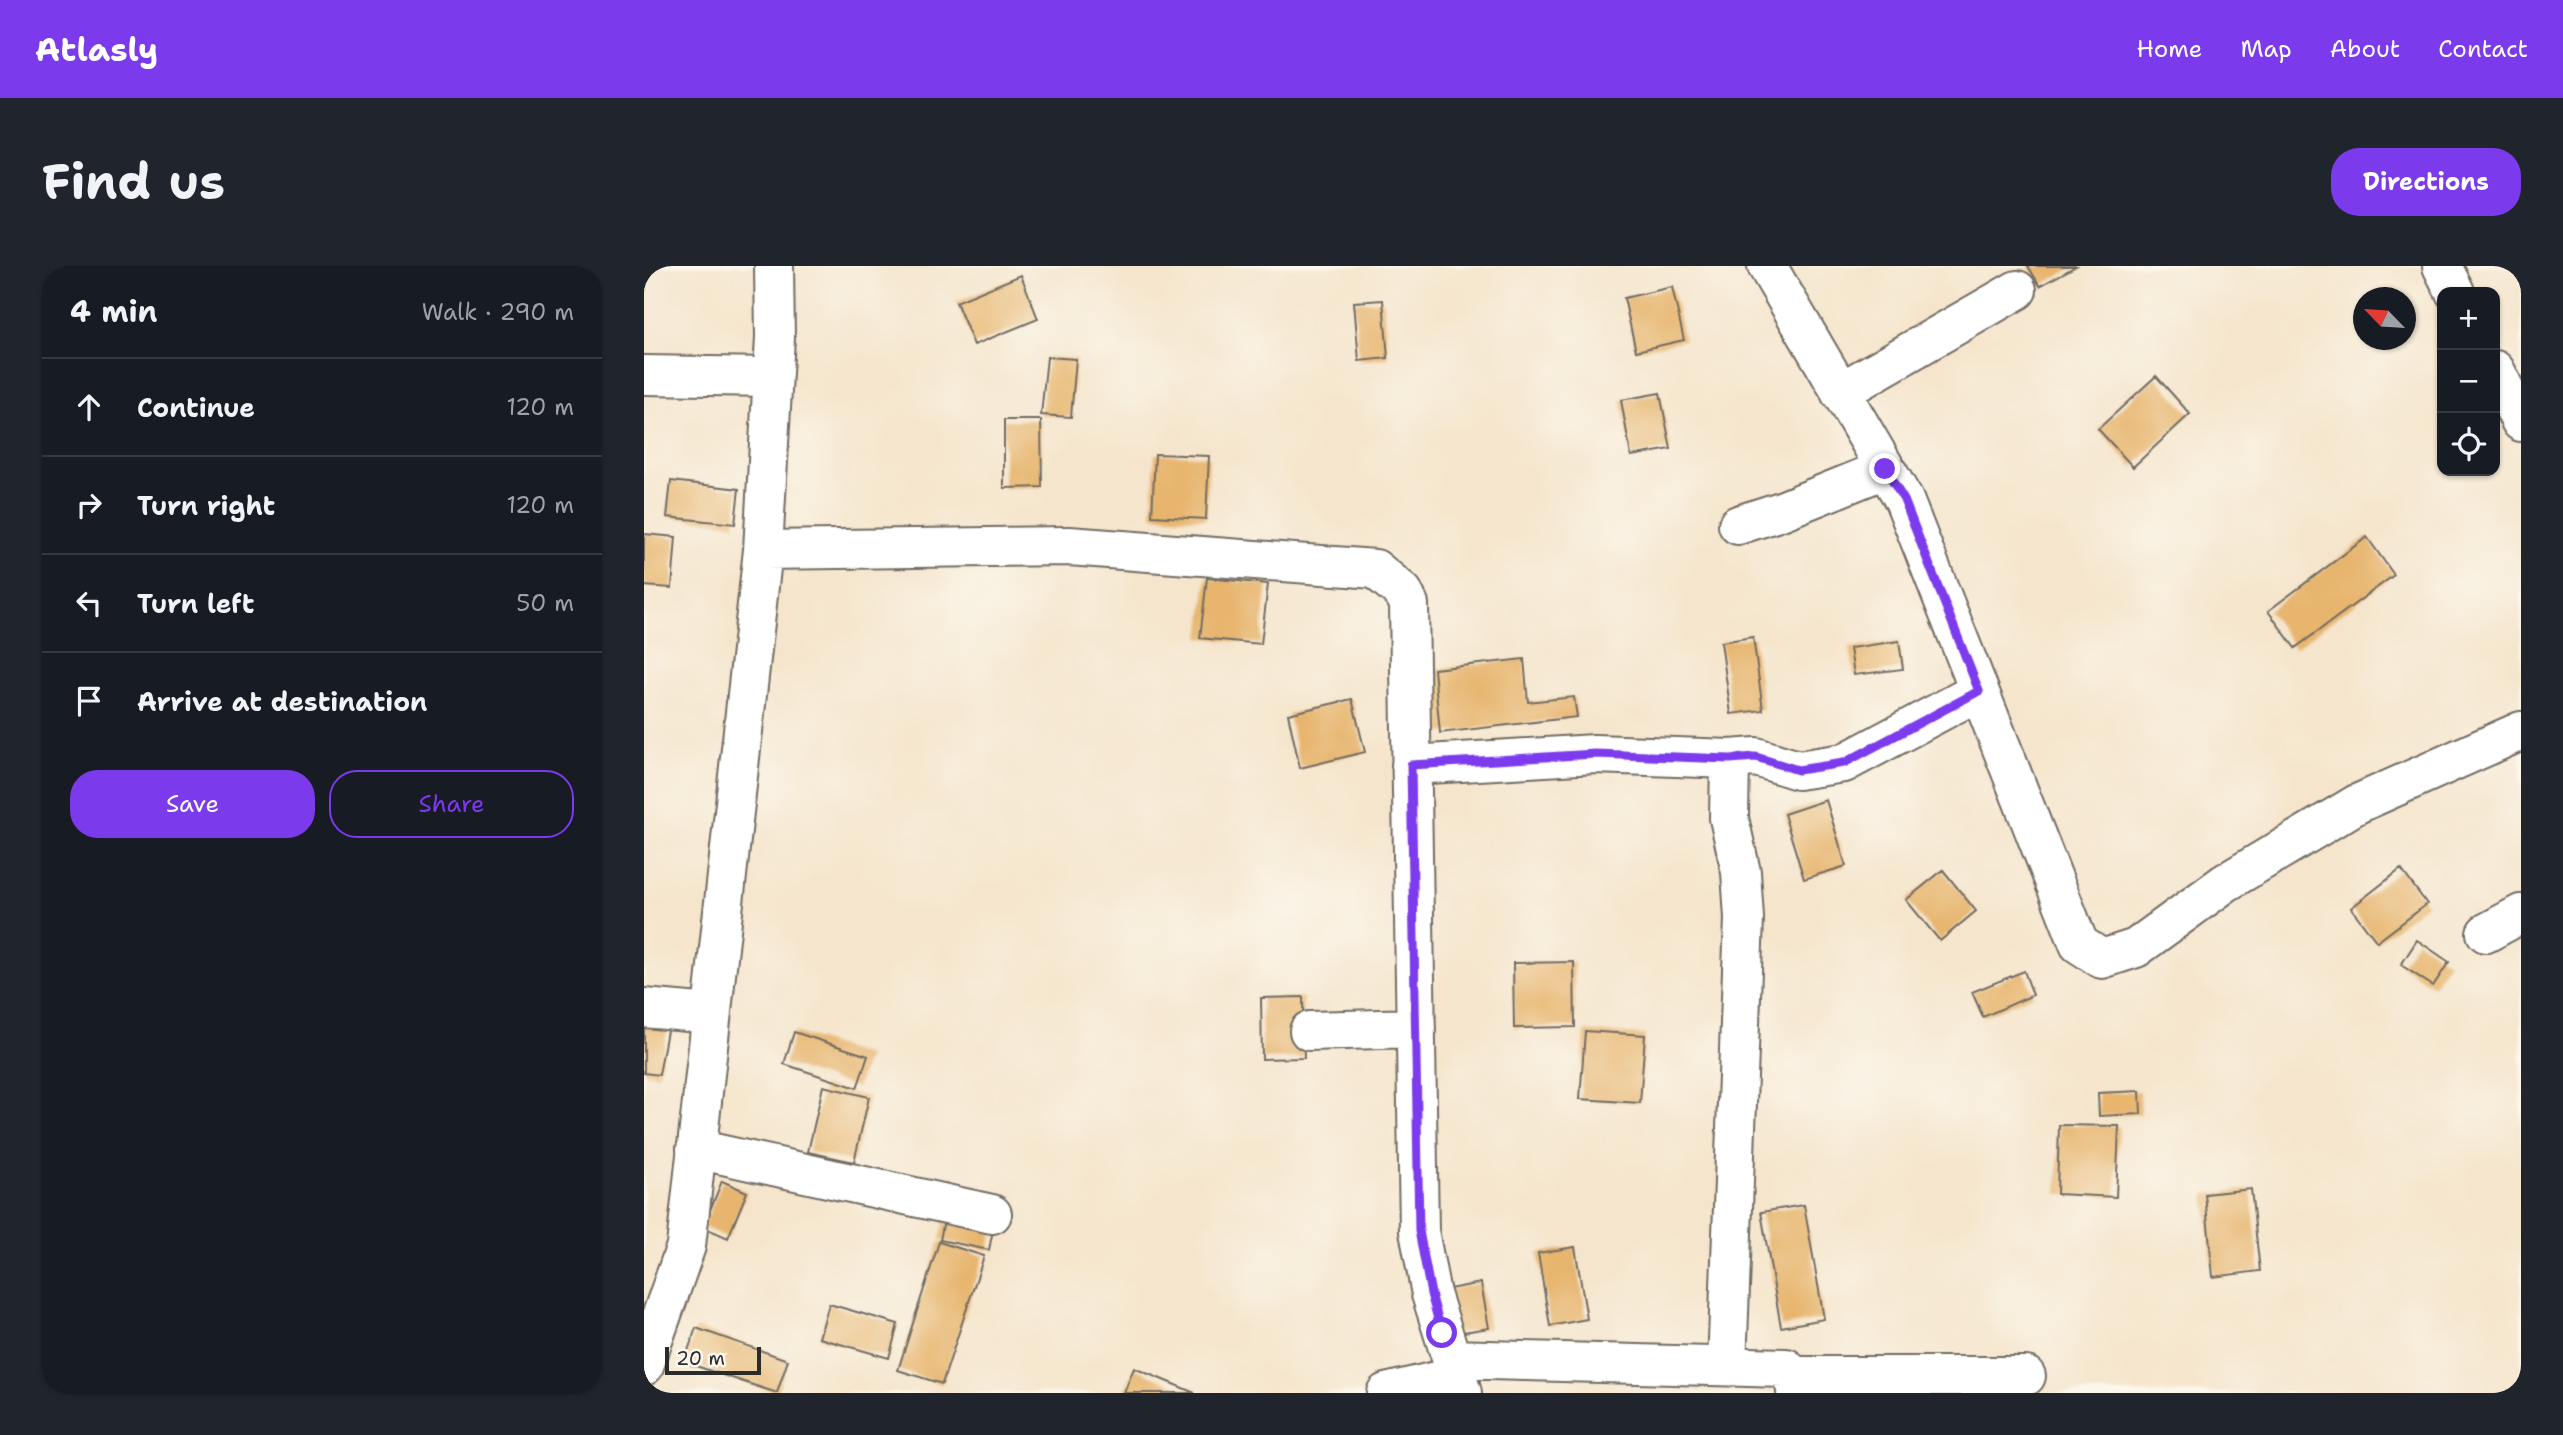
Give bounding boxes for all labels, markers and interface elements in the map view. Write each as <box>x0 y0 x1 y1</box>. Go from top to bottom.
text: Atlasly <box>35 27 158 72</box>
text: Home <box>2136 33 2202 65</box>
text: Map <box>2240 33 2292 65</box>
text: About <box>2330 33 2400 65</box>
text: Contact <box>2438 33 2528 65</box>
button: Directions <box>2331 148 2521 216</box>
text: Find us <box>42 149 225 215</box>
north arrow <box>2353 287 2416 350</box>
map controls <box>2437 287 2500 476</box>
button: + <box>2437 287 2500 350</box>
text: 4 min <box>70 291 157 332</box>
text: Walk · 290 m <box>422 297 574 327</box>
button: − <box>2437 350 2500 413</box>
icon: ahead <box>70 388 108 426</box>
text: Continue <box>137 390 255 425</box>
text: 120 m <box>506 392 574 422</box>
button: locate <box>2437 413 2500 476</box>
route end <box>1869 453 1900 484</box>
icon: right <box>70 486 108 524</box>
text: Turn right <box>137 488 275 523</box>
text: 120 m <box>506 490 574 520</box>
icon: left <box>70 584 108 622</box>
text: Turn left <box>137 586 254 621</box>
text: 50 m <box>516 588 574 618</box>
icon: arrive <box>70 682 108 720</box>
text: Arrive at destination <box>137 684 427 719</box>
button: Save <box>70 770 315 838</box>
button: Share <box>329 770 574 838</box>
route start <box>1426 1317 1457 1348</box>
scale bar <box>665 1344 761 1376</box>
text: 20 m <box>676 1346 725 1371</box>

